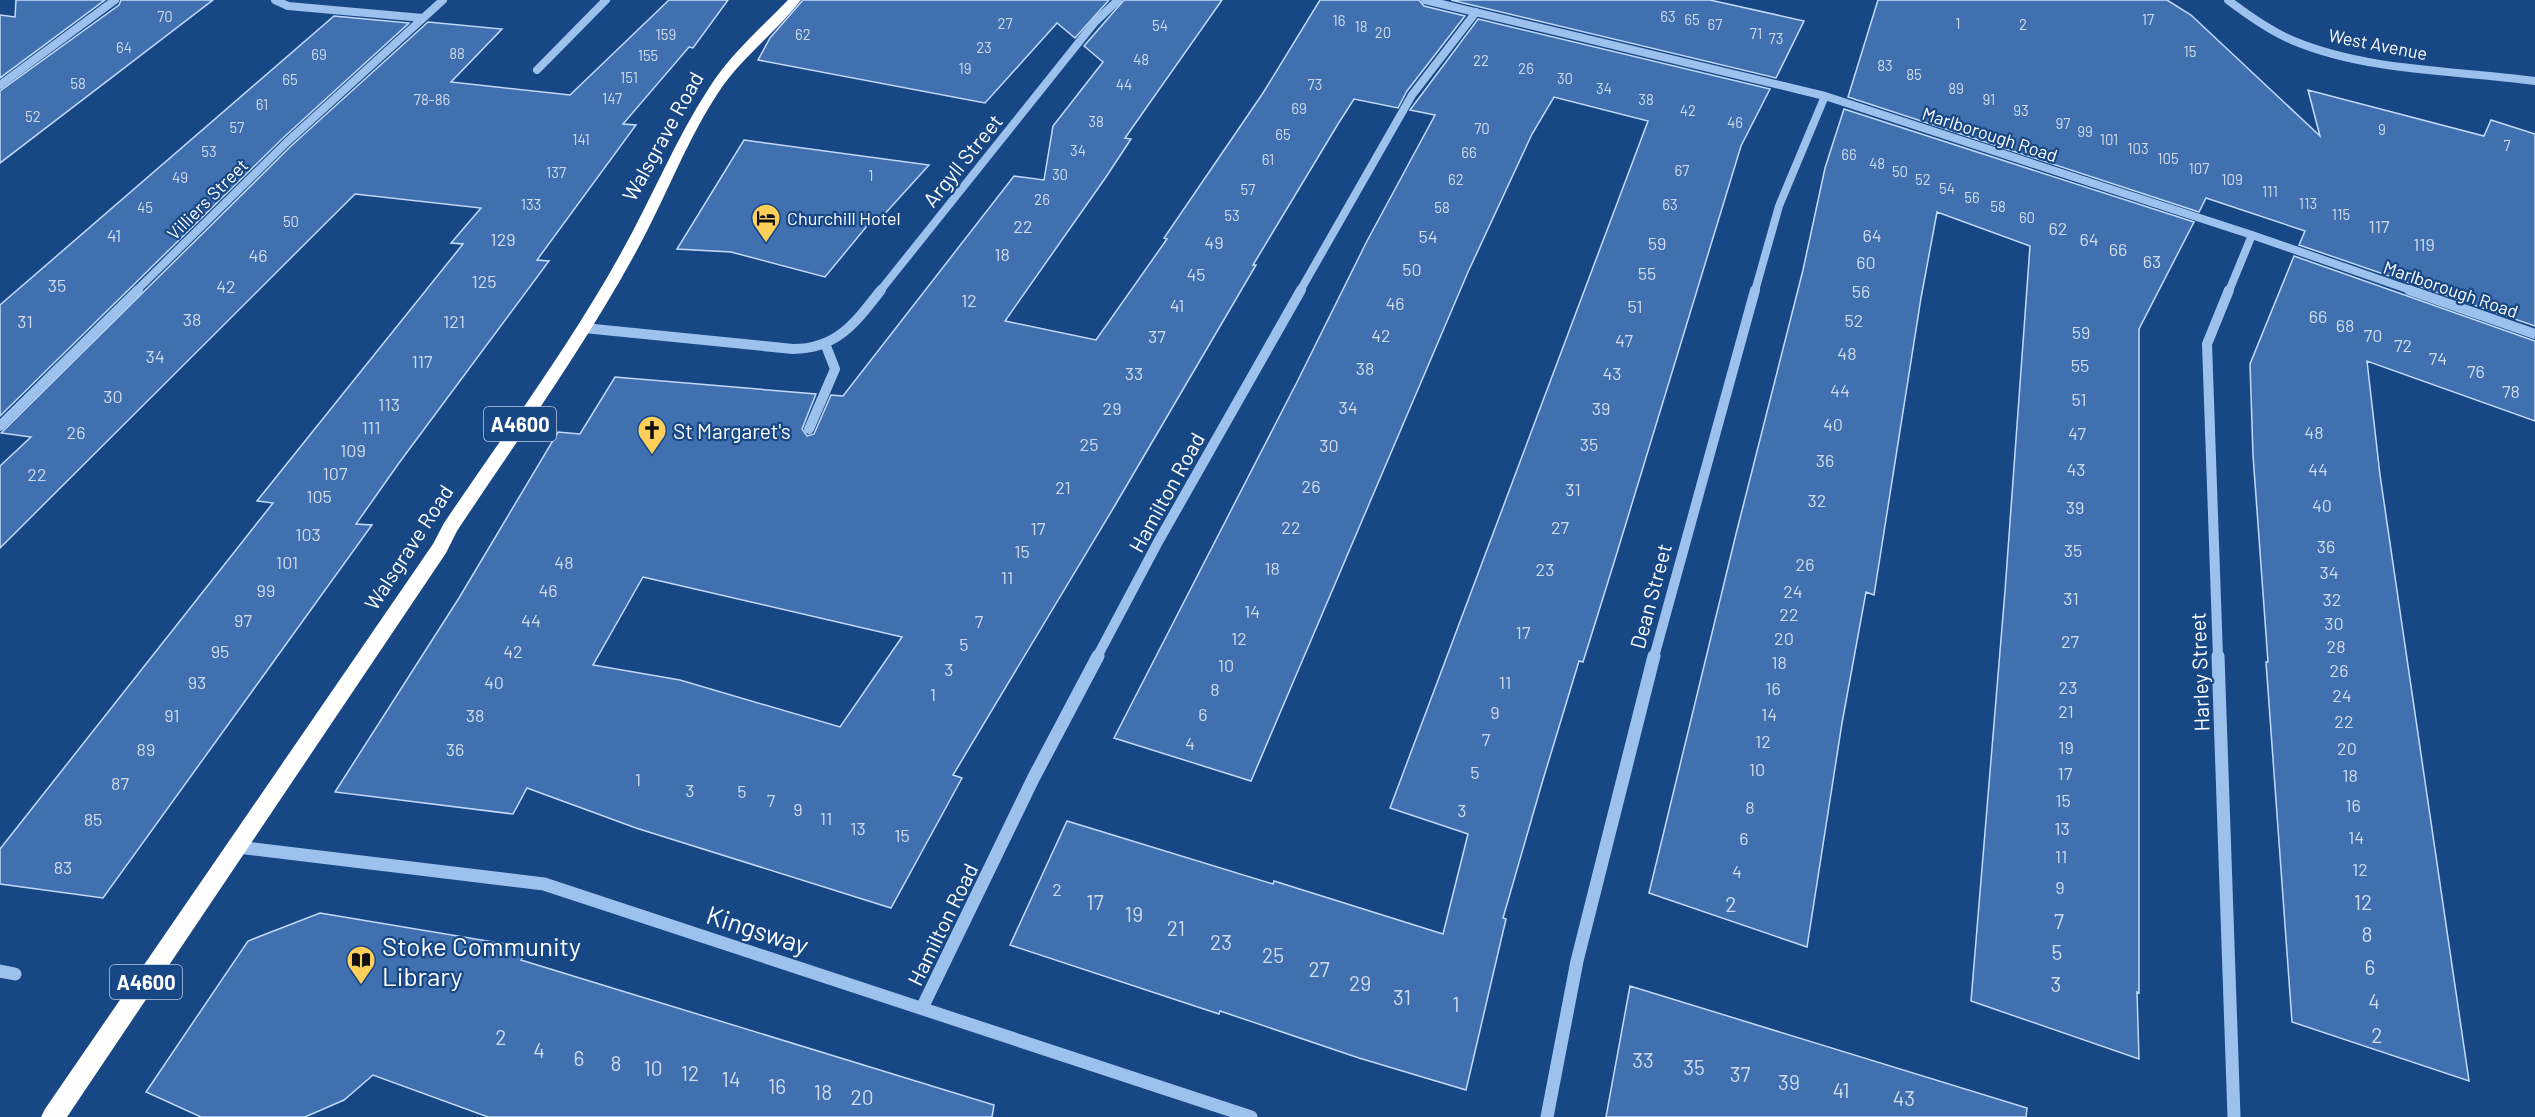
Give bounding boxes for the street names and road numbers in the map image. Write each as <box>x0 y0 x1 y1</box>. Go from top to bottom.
street label: West Avenue <box>2327 24 2429 64</box>
street label: Walsgrave Road <box>616 67 708 205</box>
street label: Marlborough Road <box>1920 102 2060 166</box>
street label: Argyll Street <box>917 109 1007 211</box>
street label: Villiers Street <box>162 154 252 244</box>
street label: Marlborough Road <box>2381 256 2521 322</box>
road number: A4600 <box>484 407 556 441</box>
street label: Hamilton Road <box>1123 428 1209 556</box>
street label: Walsgrave Road <box>358 480 458 614</box>
street label: Dean Street <box>1624 541 1676 651</box>
street label: Harley Street <box>2184 612 2214 732</box>
street label: Hamilton Road <box>902 859 982 989</box>
street label: Kingsway <box>703 898 813 960</box>
road number: A4600 <box>110 965 182 999</box>

